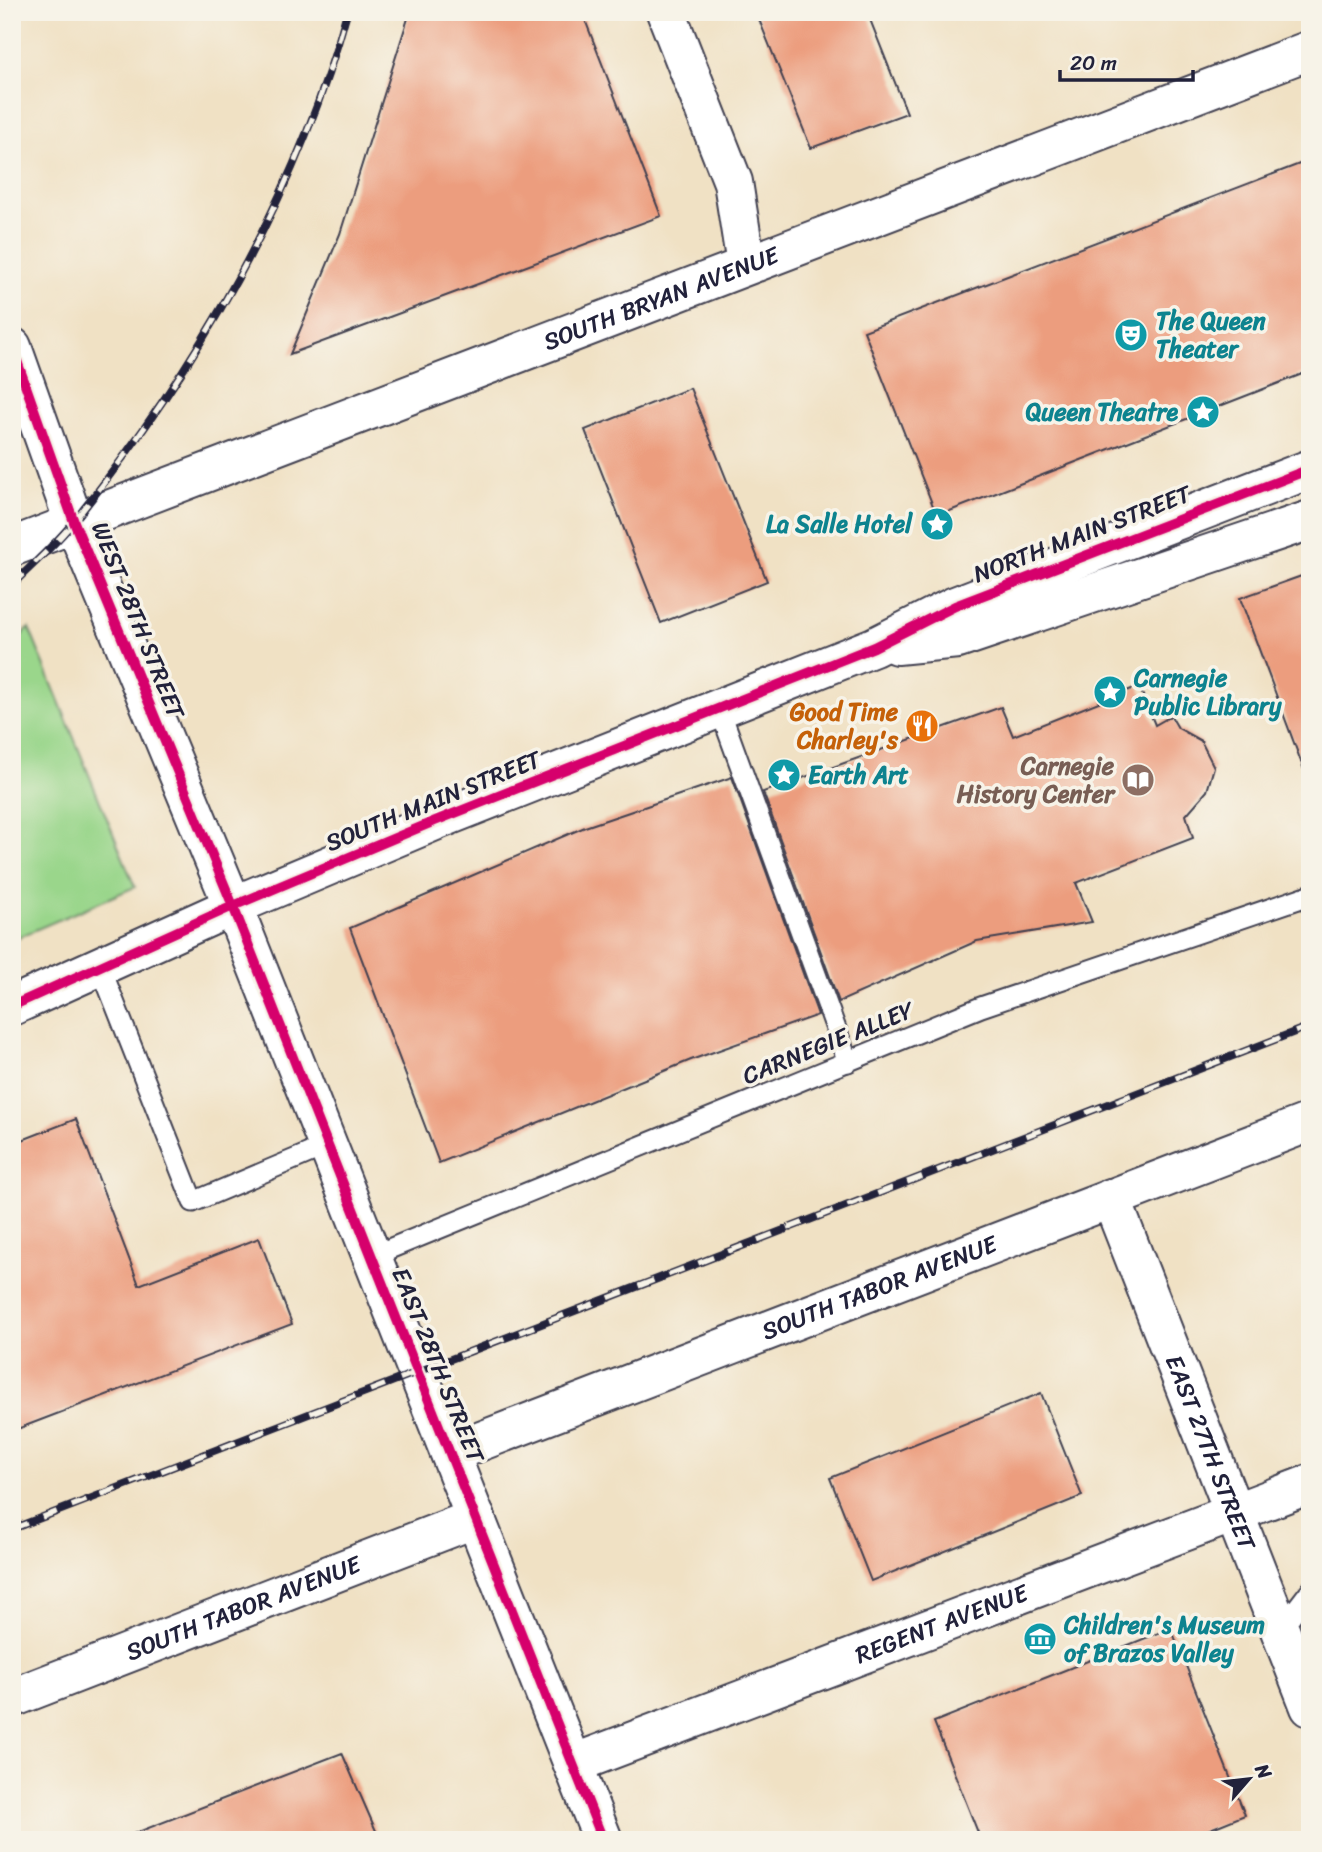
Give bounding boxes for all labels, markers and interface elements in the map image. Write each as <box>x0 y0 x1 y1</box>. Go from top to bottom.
scale bar <box>1060 38 1192 82</box>
text: 20 m <box>1070 44 1117 82</box>
street label: SOUTH BRYAN AVENUE <box>537 234 787 363</box>
place label: The Queen Theater <box>1156 300 1266 370</box>
theatre icon: The Queen Theater <box>1112 316 1150 354</box>
place label: Queen Theatre <box>1026 391 1178 433</box>
place icon: Queen Theatre <box>1184 393 1222 431</box>
street label: NORTH MAIN STREET <box>967 472 1199 595</box>
place label: La Salle Hotel <box>766 503 913 545</box>
place icon: La Salle Hotel <box>918 505 956 543</box>
street label: WEST 28TH STREET <box>79 515 197 727</box>
place label: Carnegie Public Library <box>1133 657 1282 727</box>
place icon: Carnegie Public Library <box>1091 673 1129 711</box>
place label: Good Time Charley's <box>790 691 899 761</box>
restaurant icon: Good Time Charley's <box>903 707 941 745</box>
street label: SOUTH MAIN STREET <box>319 738 549 863</box>
place label: Carnegie History Center <box>957 745 1116 815</box>
place label: Earth Art <box>808 754 909 796</box>
place icon: Earth Art <box>765 756 803 794</box>
library icon: Carnegie History Center <box>1119 761 1157 799</box>
street label: CARNEGIE ALLEY <box>736 989 922 1097</box>
street label: SOUTH TABOR AVENUE <box>755 1223 1005 1352</box>
street label: EAST 28TH STREET <box>380 1261 497 1470</box>
street label: EAST 27TH STREET <box>1153 1348 1268 1557</box>
street label: SOUTH TABOR AVENUE <box>119 1543 369 1673</box>
street label: REGENT AVENUE <box>849 1572 1035 1676</box>
place label: Children's Museum of Brazos Valley <box>1063 1604 1265 1674</box>
museum icon: Children's Museum of Brazos Valley <box>1021 1620 1059 1658</box>
north arrow <box>1214 1744 1284 1814</box>
text: N <box>1245 1757 1282 1786</box>

